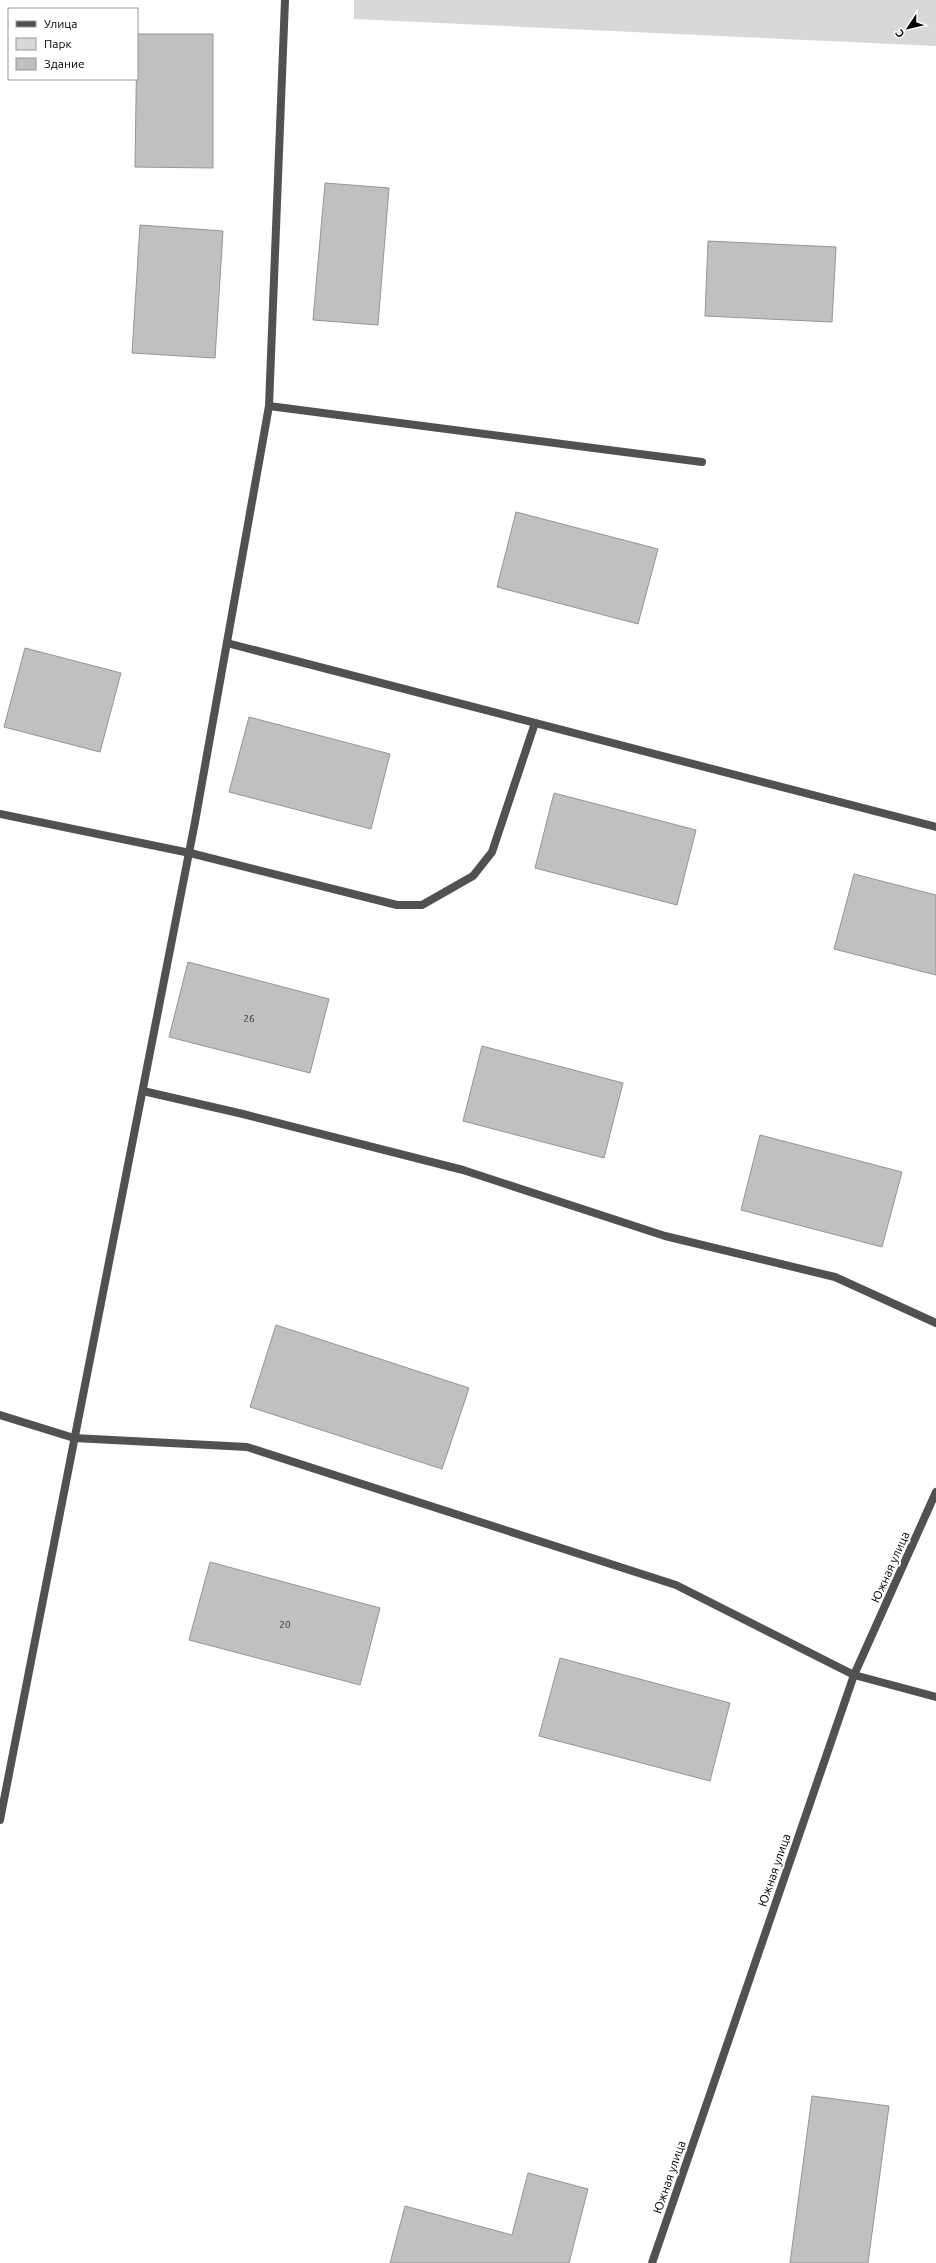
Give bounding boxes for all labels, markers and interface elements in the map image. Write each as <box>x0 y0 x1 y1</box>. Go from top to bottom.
legend <box>8 8 138 80</box>
north arrow <box>888 8 928 48</box>
text: Улица <box>44 17 77 30</box>
text: С <box>893 27 907 40</box>
text: Парк <box>44 37 72 50</box>
text: Здание <box>44 57 85 70</box>
house number: 26 <box>243 1013 255 1024</box>
street label: Южная улица <box>869 1529 911 1605</box>
house number: 20 <box>279 1619 291 1630</box>
street label: Южная улица <box>755 1832 793 1908</box>
street label: Южная улица <box>650 2139 688 2215</box>

